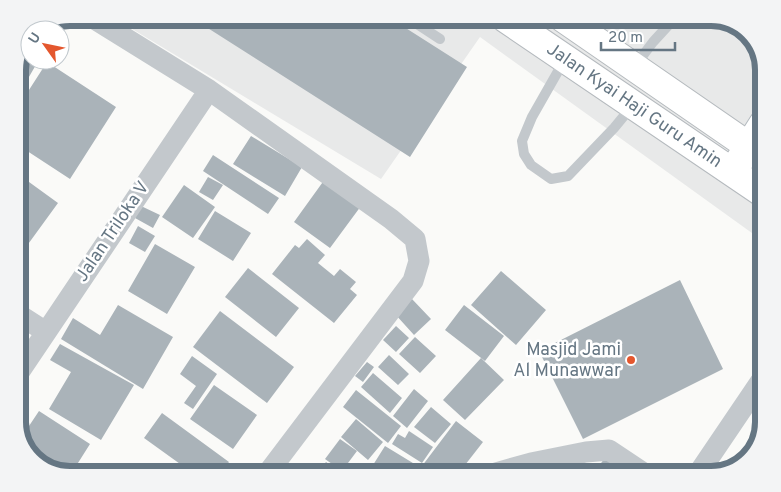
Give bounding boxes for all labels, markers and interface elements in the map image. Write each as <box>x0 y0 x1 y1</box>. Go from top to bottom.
north arrow <box>20 20 70 70</box>
scale bar <box>601 20 675 52</box>
text: 20 m <box>608 29 643 48</box>
text: U <box>26 30 45 48</box>
street label: Jalan Kyai Haji Guru Amin <box>542 38 726 173</box>
street label: Jalan Triloka V <box>71 177 155 287</box>
place label: Masjid Jami Al Munawwar <box>513 339 621 383</box>
marker: Masjid Jami Al Munawwar <box>625 354 637 366</box>

